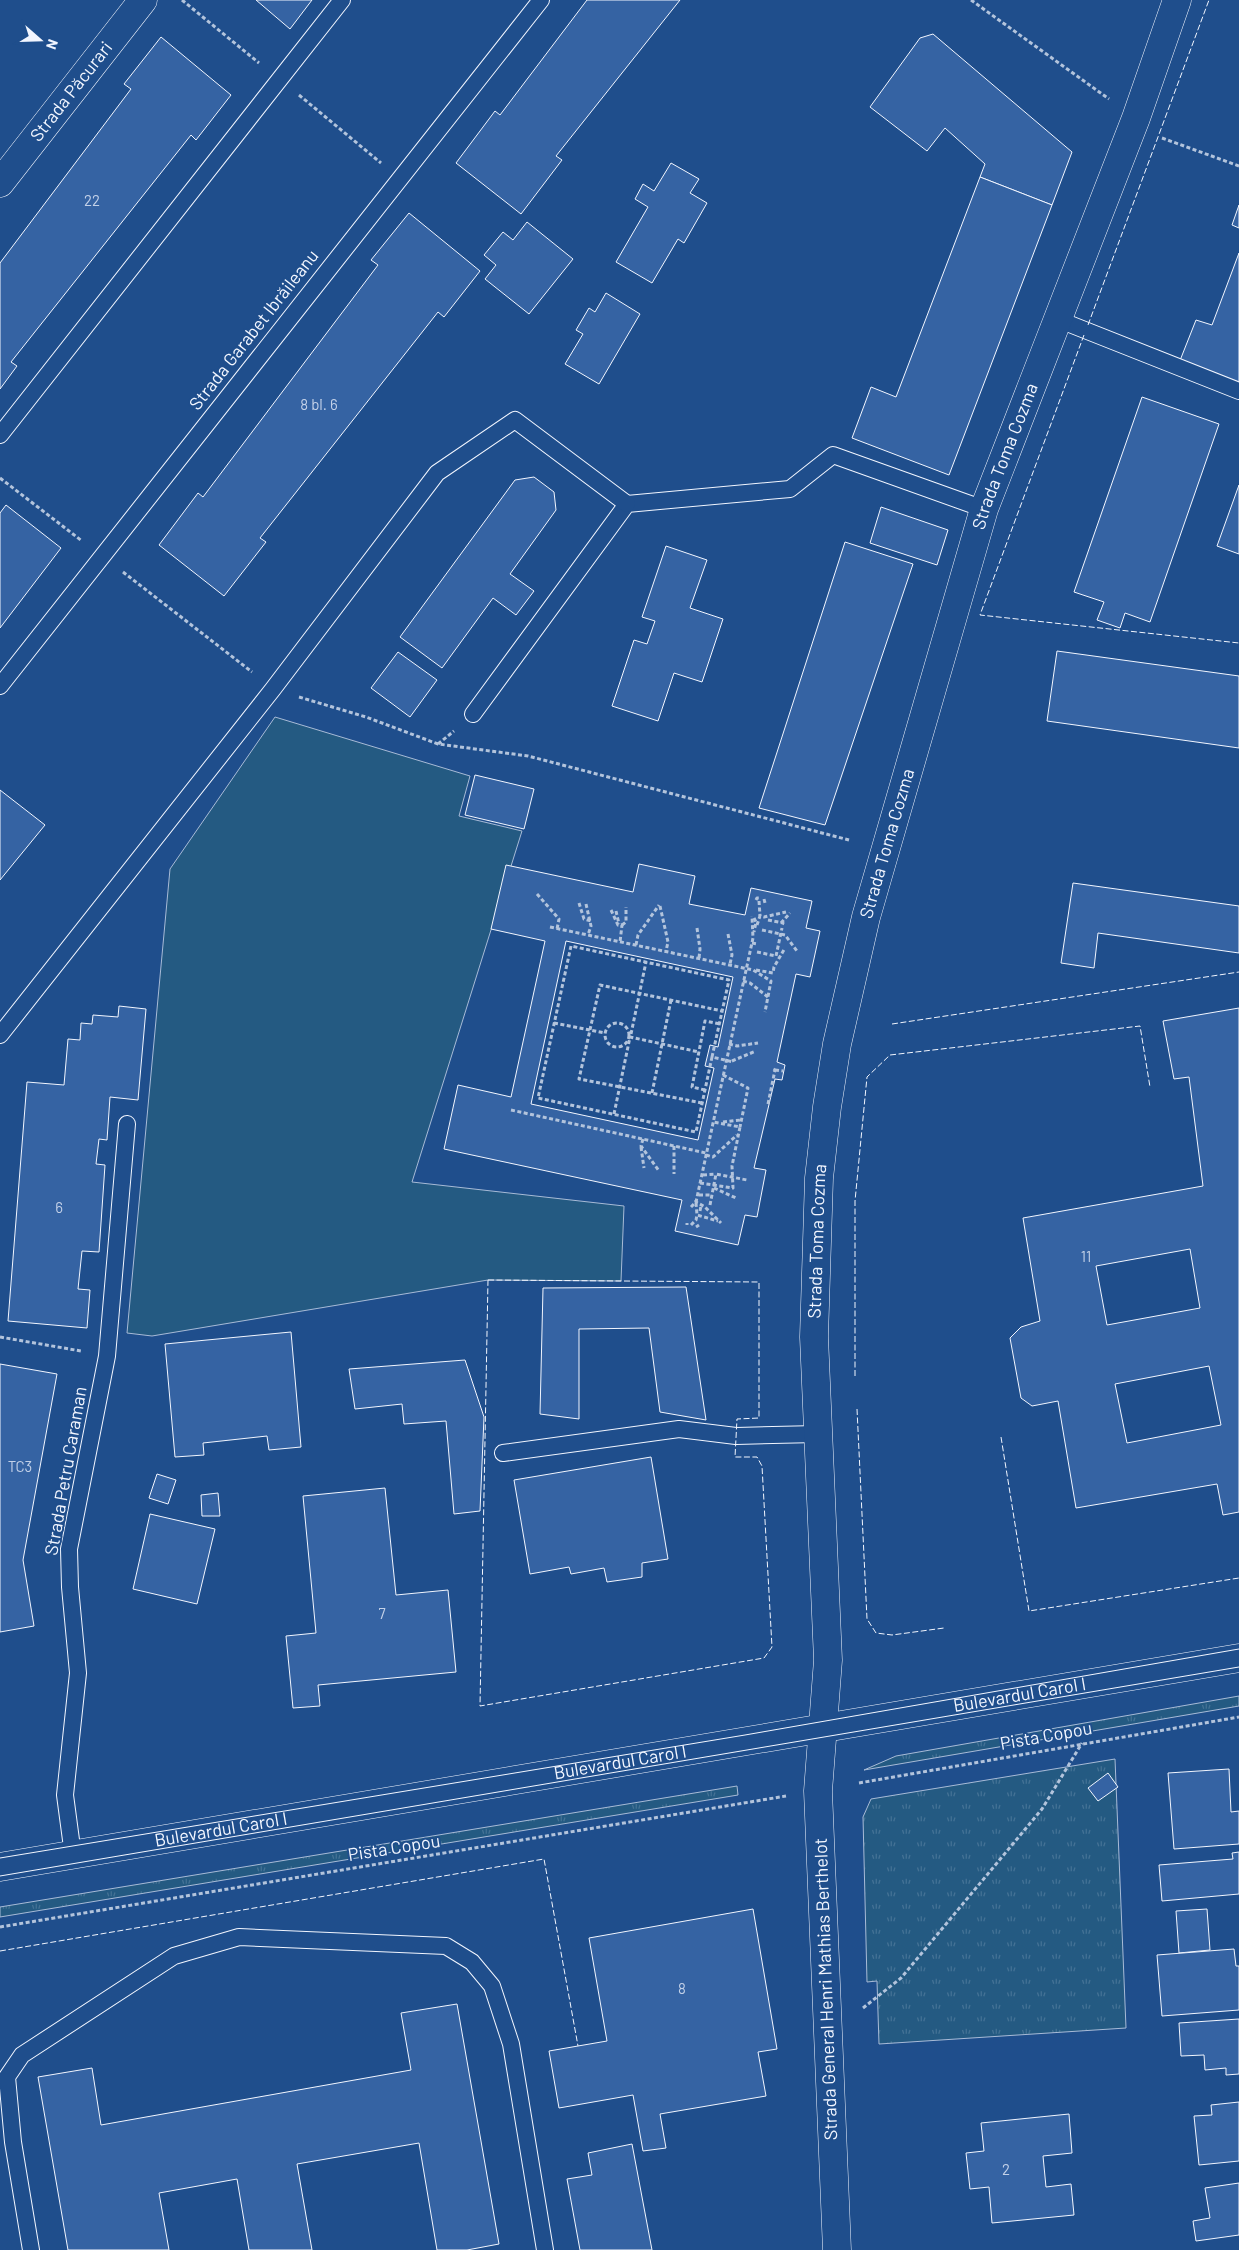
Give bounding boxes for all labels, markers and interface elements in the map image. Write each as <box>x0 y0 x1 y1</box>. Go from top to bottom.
north arrow <box>15 15 65 65</box>
street label: Strada Păcurari <box>25 37 117 145</box>
text: N <box>43 37 62 52</box>
house number: 22 <box>84 191 100 209</box>
street label: Strada Garabet Ibrăileanu <box>184 245 323 414</box>
street label: Strada Toma Cozma <box>967 380 1042 532</box>
house number: 8 bl. 6 <box>300 395 338 413</box>
street label: Strada Toma Cozma <box>854 766 918 921</box>
street label: Strada Toma Cozma <box>803 1163 831 1319</box>
house number: 6 <box>55 1198 63 1216</box>
house number: 11 <box>1081 1247 1091 1265</box>
street label: Strada Petru Caraman <box>39 1385 91 1557</box>
house number: TC3 <box>8 1457 32 1475</box>
house number: 7 <box>378 1604 386 1622</box>
street label: Bulevardul Carol I <box>951 1672 1087 1716</box>
street label: Pista Copou <box>998 1716 1094 1754</box>
street label: Bulevardul Carol I <box>552 1739 688 1783</box>
street label: Bulevardul Carol I <box>153 1807 289 1851</box>
street label: Pista Copou <box>346 1829 442 1865</box>
street label: Strada General Henri Mathias Berthelot <box>809 1837 841 2141</box>
house number: 8 <box>678 1979 686 1997</box>
house number: 2 <box>1002 2160 1010 2178</box>

